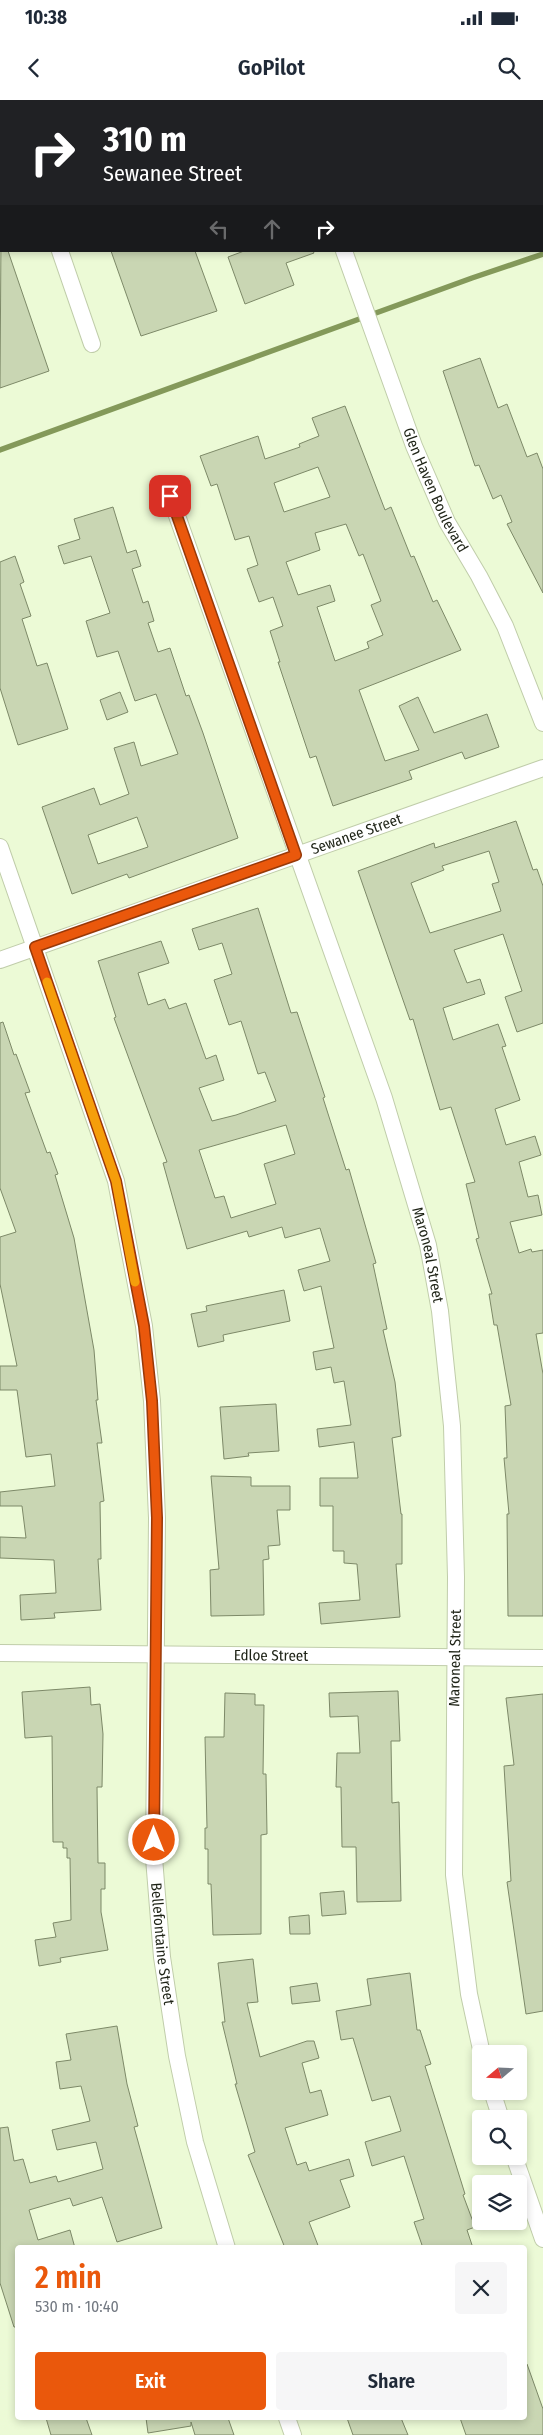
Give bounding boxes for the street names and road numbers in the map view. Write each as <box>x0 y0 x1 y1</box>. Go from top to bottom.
street label: Glen Haven Boulevard <box>399 425 472 555</box>
street label: Sewanee Street <box>309 810 404 858</box>
street label: Maroneal Street <box>408 1205 447 1304</box>
street label: Maroneal Street <box>445 1609 465 1707</box>
street label: Edloe Street <box>234 1646 308 1665</box>
street label: Bellefontaine Street <box>147 1882 178 2006</box>

